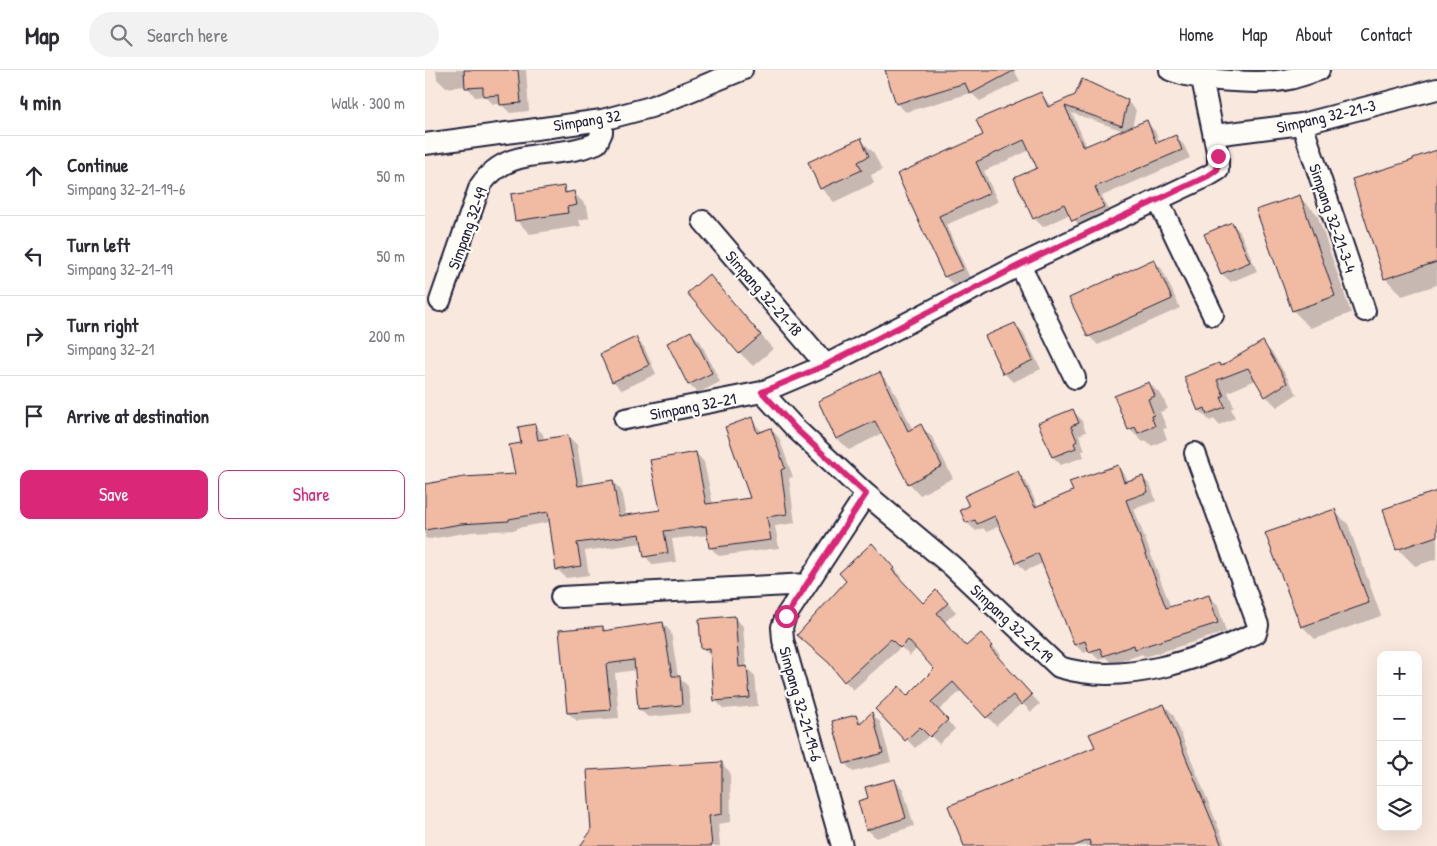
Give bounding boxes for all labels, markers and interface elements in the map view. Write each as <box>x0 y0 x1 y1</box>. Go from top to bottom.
search box <box>89 12 439 57</box>
text: Map <box>25 19 59 51</box>
icon: search <box>107 21 135 49</box>
text: Search here <box>147 22 228 48</box>
text: Home <box>1179 22 1214 47</box>
text: Map <box>1242 22 1267 47</box>
text: About <box>1295 22 1332 47</box>
text: Contact <box>1360 22 1412 47</box>
text: 4 min <box>20 88 61 117</box>
text: Walk · 300 m <box>331 92 405 114</box>
street label: Simpang 32-21-3 <box>1274 94 1378 138</box>
street label: Simpang 32 <box>552 104 623 136</box>
route end <box>1207 145 1230 168</box>
text: Continue <box>67 152 128 178</box>
street label: Simpang 32-21-3-4 <box>1304 161 1362 275</box>
icon: ahead <box>20 162 48 190</box>
text: 50 m <box>377 165 405 187</box>
text: Simpang 32-21-19-6 <box>67 178 185 200</box>
street label: Simpang 32-49 <box>442 184 492 272</box>
text: Turn left <box>67 232 130 258</box>
icon: left <box>20 242 48 270</box>
text: 50 m <box>377 245 405 267</box>
street label: Simpang 32-21-18 <box>721 246 807 340</box>
text: Simpang 32-21-19 <box>67 258 173 280</box>
text: Turn right <box>67 312 138 338</box>
icon: right <box>20 322 48 350</box>
text: 200 m <box>369 325 405 347</box>
text: Simpang 32-21 <box>67 338 154 360</box>
street label: Simpang 32-21 <box>648 387 738 425</box>
icon: arrive <box>20 402 48 430</box>
text: Arrive at destination <box>67 403 209 429</box>
button: Save <box>20 470 208 519</box>
button: Share <box>218 470 405 519</box>
street label: Simpang 32-21-19 <box>966 579 1058 667</box>
route start <box>775 605 798 628</box>
street label: Simpang 32-21-19-6 <box>774 644 828 764</box>
map controls <box>1377 651 1422 831</box>
button: + <box>1377 651 1422 696</box>
button: − <box>1377 696 1422 741</box>
button: locate <box>1377 741 1422 786</box>
button: layers <box>1377 786 1422 831</box>

